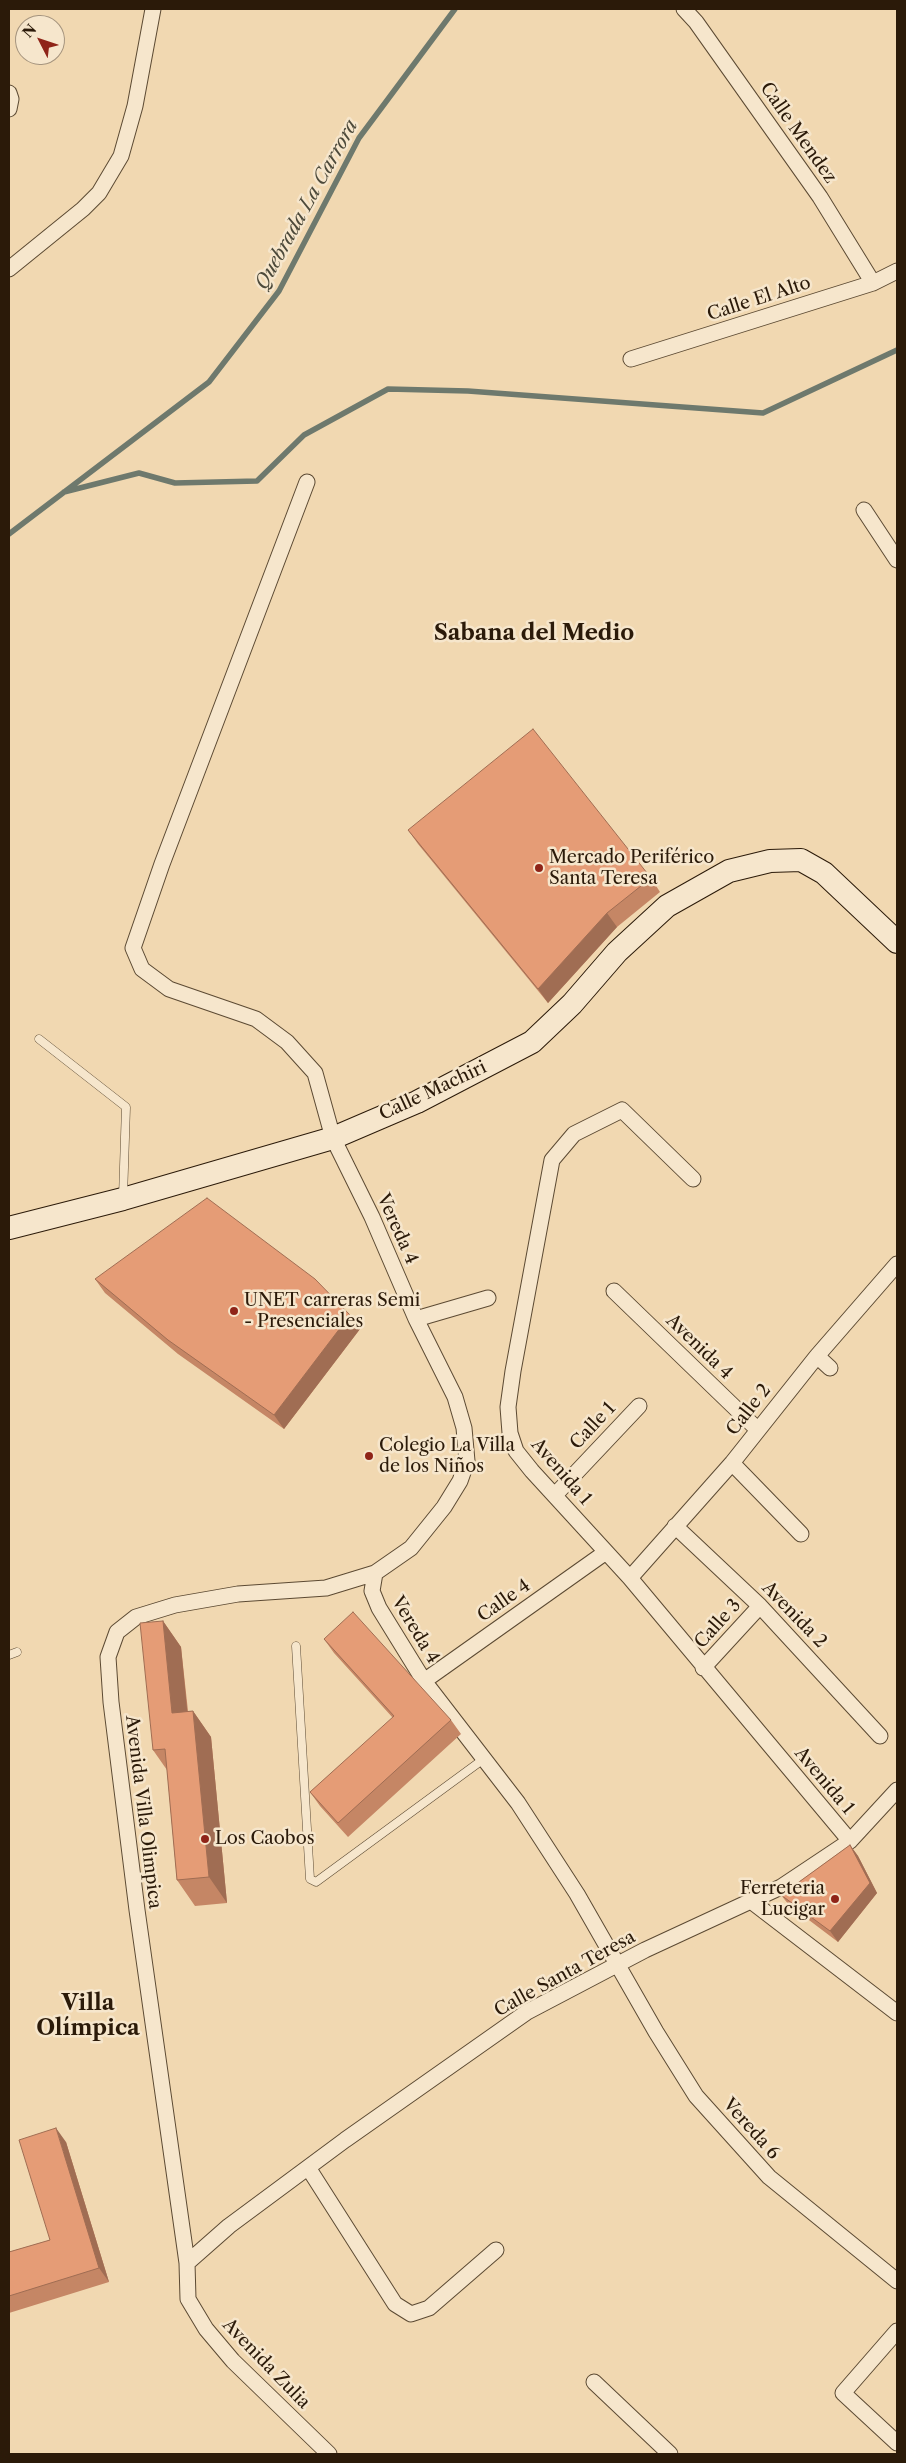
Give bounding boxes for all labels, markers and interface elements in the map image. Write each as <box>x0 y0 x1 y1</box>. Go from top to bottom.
north arrow <box>15 15 65 65</box>
text: N <box>19 20 40 41</box>
street label: Calle Mendez <box>755 78 841 188</box>
water label: Quebrada La Carrora <box>251 116 363 294</box>
street label: Calle El Alto <box>705 272 813 326</box>
district label: Sabana del Medio <box>434 621 634 647</box>
place label: Mercado Periférico Santa Teresa <box>549 847 714 890</box>
marker: Mercado Periférico Santa Teresa <box>533 862 545 874</box>
street label: Calle Machiri <box>376 1057 490 1125</box>
street label: Vereda 4 <box>372 1191 422 1267</box>
place label: UNET carreras Semi - Presenciales <box>244 1290 420 1332</box>
marker: UNET carreras Semi - Presenciales <box>228 1305 240 1317</box>
street label: Avenida 4 <box>661 1310 737 1384</box>
street label: Calle 2 <box>722 1380 776 1440</box>
street label: Calle 1 <box>566 1398 620 1454</box>
street label: Avenida 1 <box>526 1434 596 1510</box>
place label: Colegio La Villa de los Niños <box>379 1435 515 1478</box>
marker: Colegio La Villa de los Niños <box>363 1450 375 1462</box>
street label: Calle 4 <box>473 1575 535 1627</box>
street label: Avenida 2 <box>757 1577 831 1653</box>
street label: Vereda 4 <box>387 1592 443 1668</box>
street label: Calle 3 <box>690 1595 746 1653</box>
street label: Avenida Villa Olimpica <box>120 1714 166 1910</box>
street label: Avenida 1 <box>790 1743 858 1819</box>
place label: Los Caobos <box>215 1828 315 1850</box>
marker: Los Caobos <box>199 1833 211 1845</box>
place label: Ferreteria Lucigar <box>740 1878 825 1920</box>
marker: Ferreteria Lucigar <box>829 1893 841 1905</box>
street label: Calle Santa Teresa <box>491 1926 639 2022</box>
district label: Villa Olímpica <box>36 1991 140 2042</box>
street label: Vereda 6 <box>718 2094 784 2164</box>
street label: Avenida Zulia <box>218 2314 314 2414</box>

